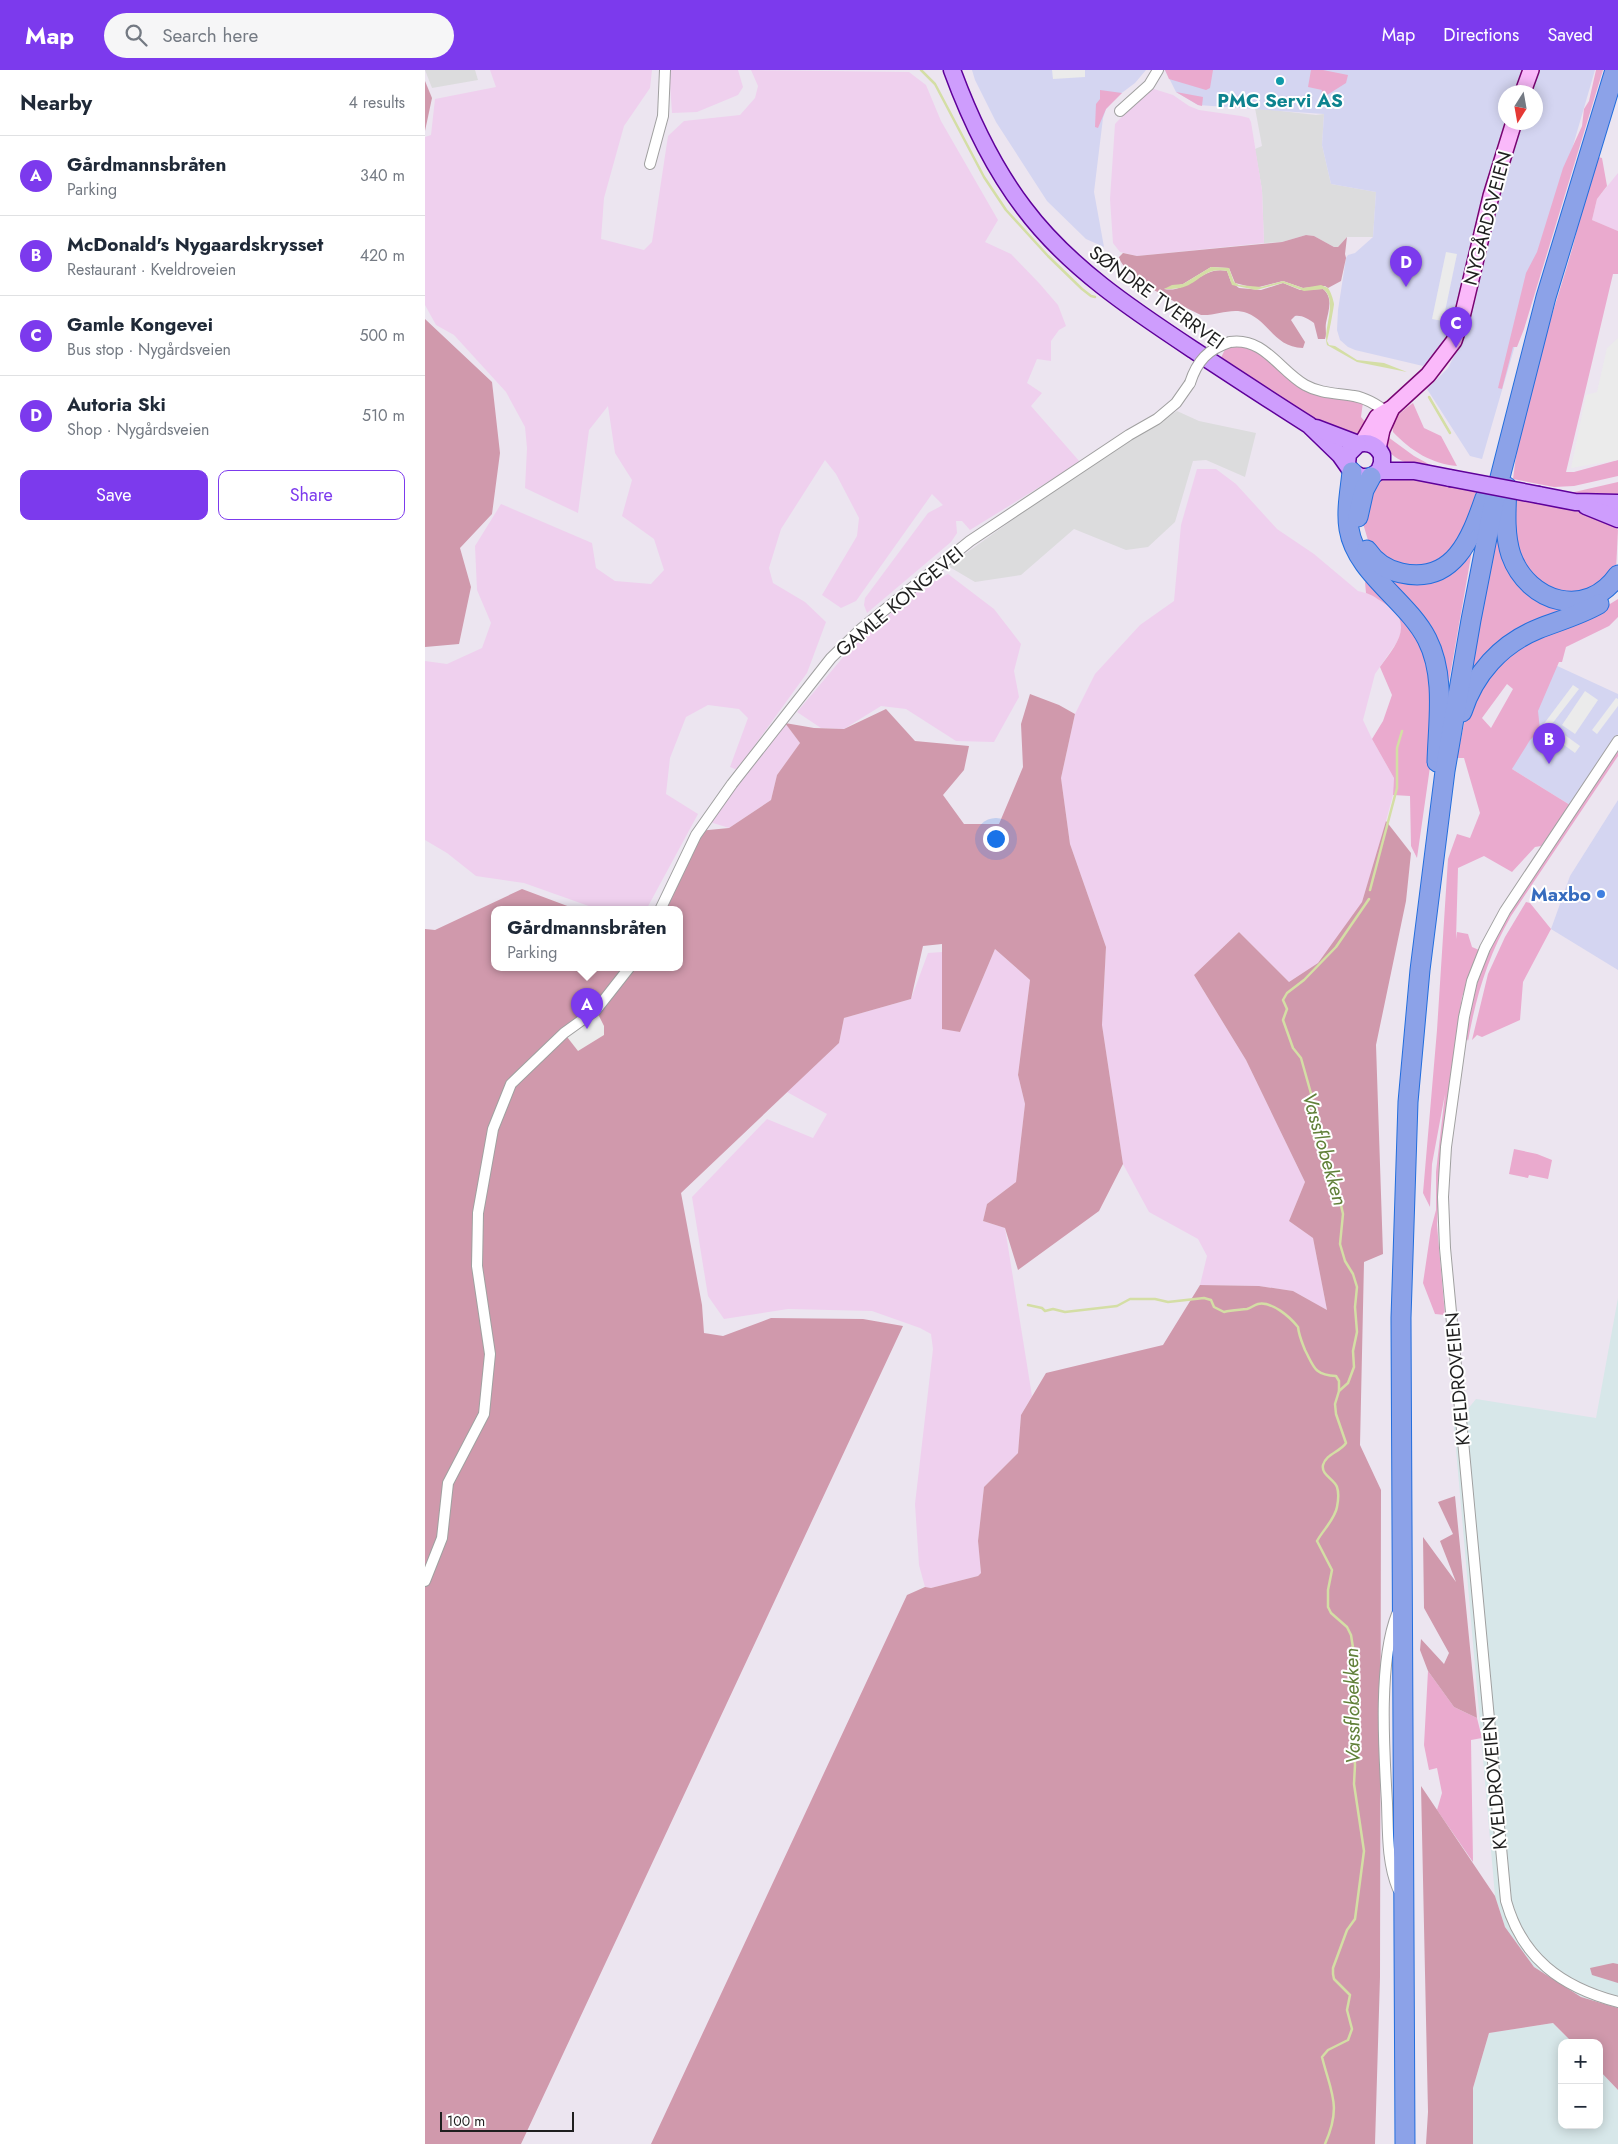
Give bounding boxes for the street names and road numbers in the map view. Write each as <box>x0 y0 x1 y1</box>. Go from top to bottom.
street label: NYGÅRDSVEIEN <box>1457 148 1518 288</box>
street label: SØNDRE TVERRVEI <box>1084 239 1230 356</box>
street label: GAMLE KONGEVEI <box>830 540 969 663</box>
street label: KVELDROVEIEN <box>1438 1311 1477 1447</box>
street label: KVELDROVEIEN <box>1475 1715 1514 1851</box>

